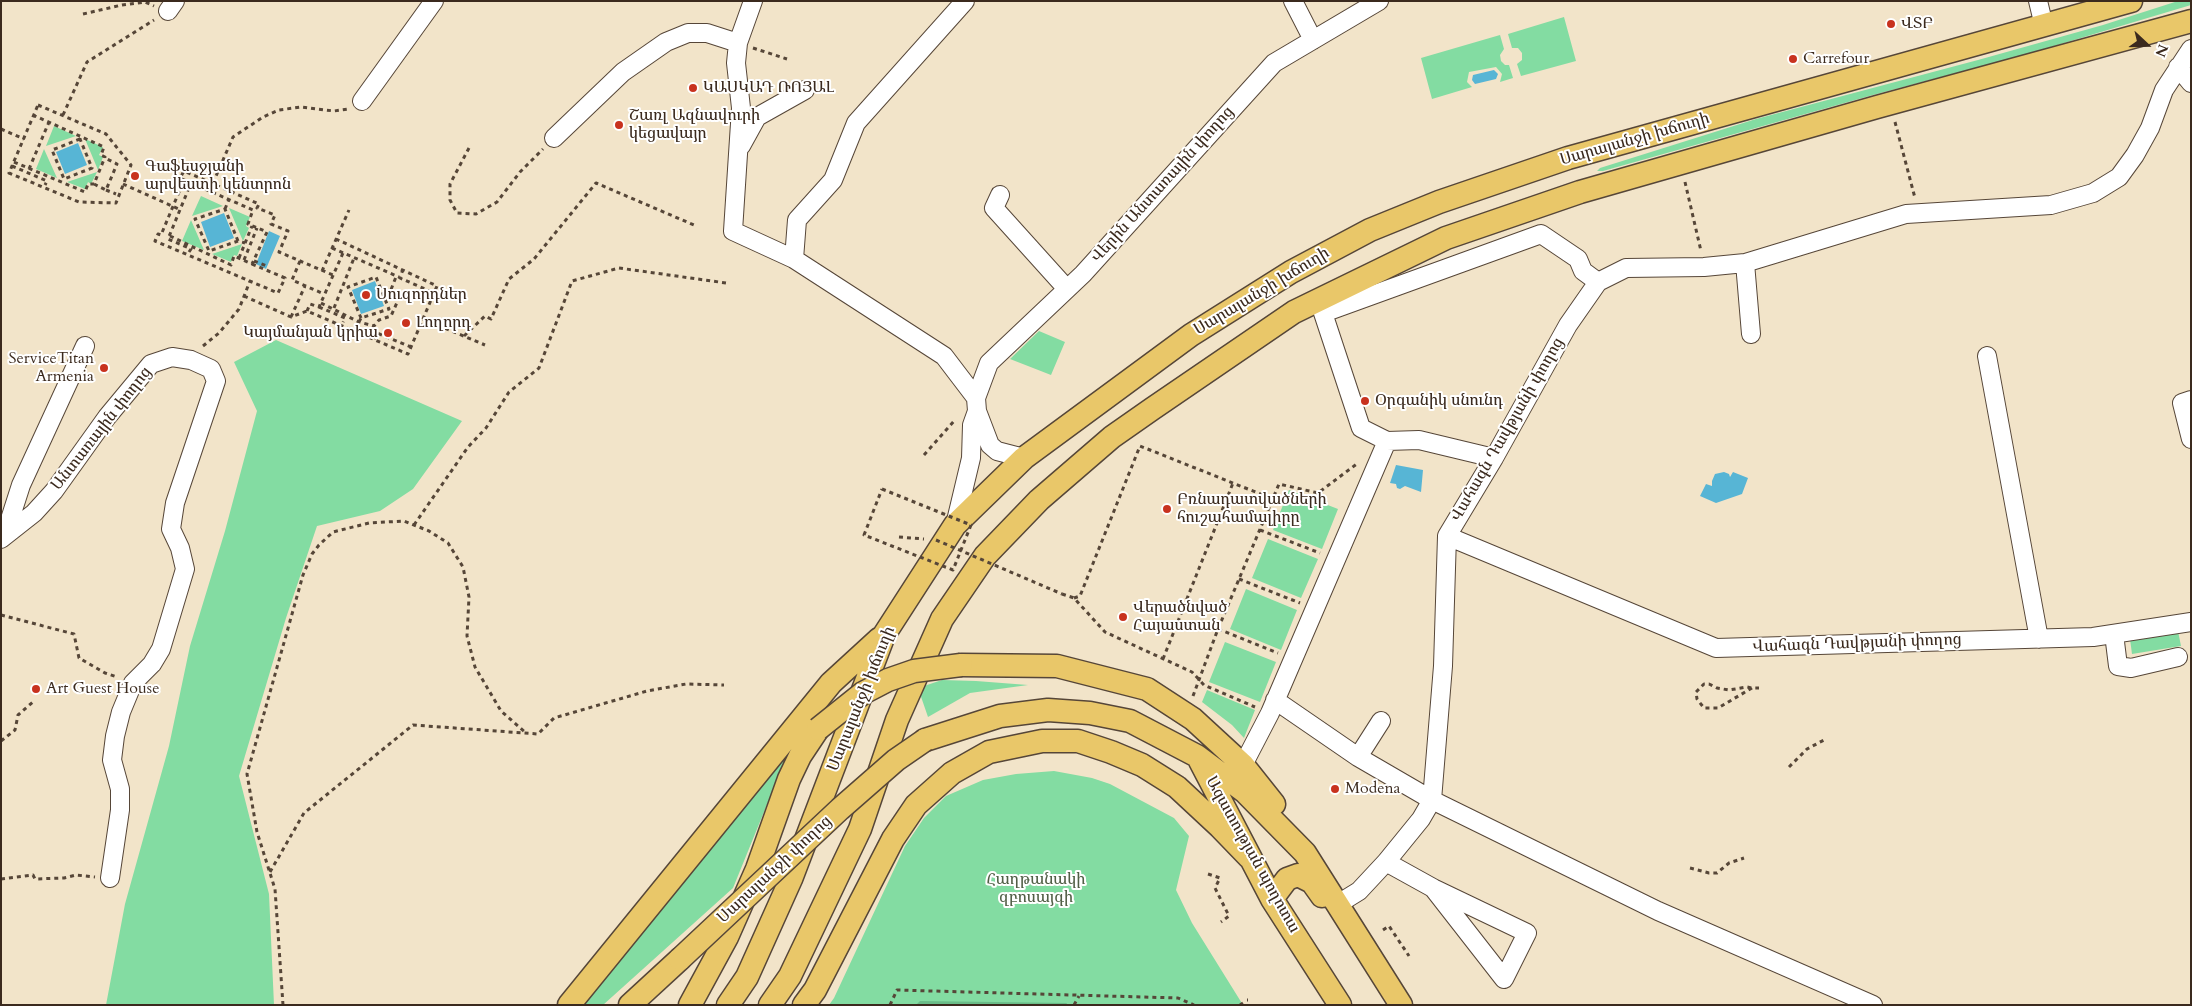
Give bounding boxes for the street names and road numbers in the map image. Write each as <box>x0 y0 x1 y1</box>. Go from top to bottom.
street label: Վերին Անտառային փողոց <box>1088 103 1238 267</box>
street label: Սարալանջի խճուղի <box>1558 109 1712 171</box>
street label: Սարալանջի խճուղի <box>1191 244 1333 340</box>
street label: Վահագն Դավթյանի փողոց <box>1447 335 1569 525</box>
street label: Անտառային փողոց <box>48 363 156 495</box>
street label: Սարալանջի խճուղի <box>824 624 900 774</box>
street label: Վահագն Դավթյանի փողոց <box>1752 631 1962 657</box>
street label: Ազատության պողոտա <box>1201 773 1303 937</box>
street label: Սարալանջի փողոց <box>714 812 836 928</box>

